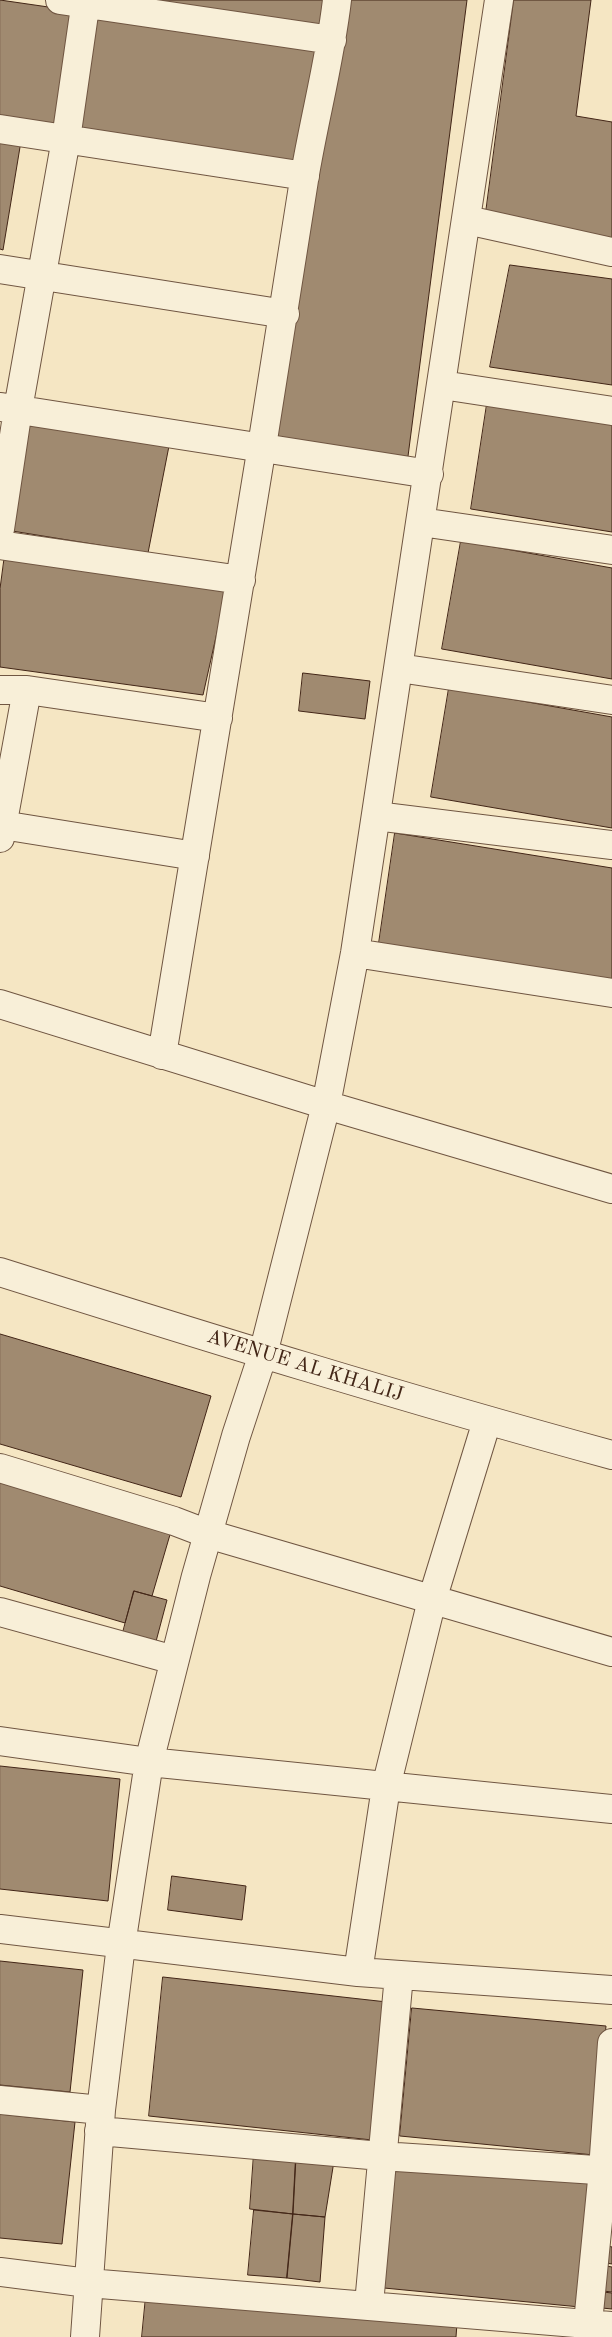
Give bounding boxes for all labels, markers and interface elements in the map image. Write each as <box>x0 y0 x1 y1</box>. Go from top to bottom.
street label: AVENUE AL KHALIJ <box>204 1325 406 1407</box>

